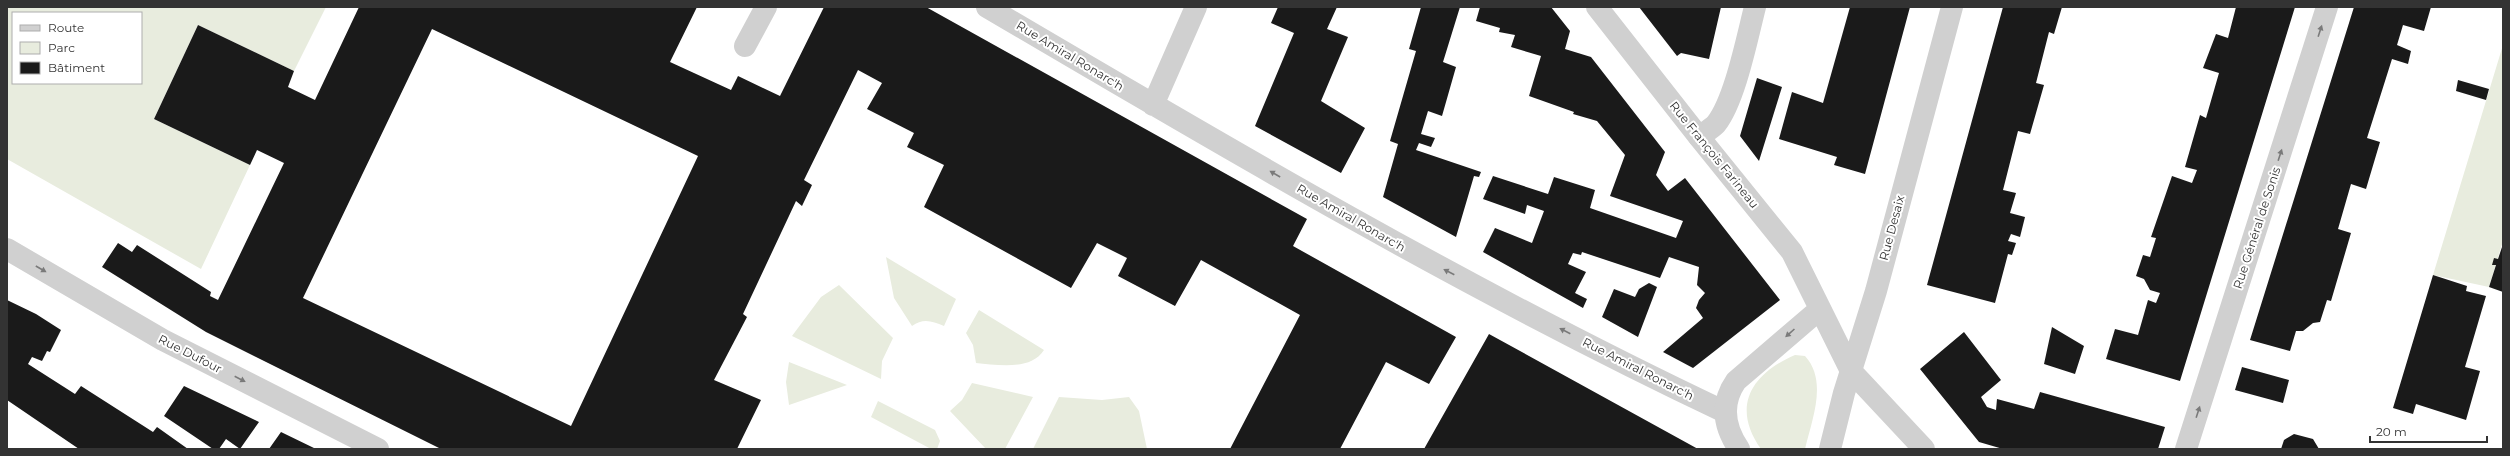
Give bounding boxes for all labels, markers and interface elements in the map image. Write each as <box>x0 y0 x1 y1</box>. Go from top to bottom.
legend <box>12 12 142 84</box>
street label: Rue Amiral Ronarc'h <box>1014 18 1127 94</box>
text: Route <box>48 20 84 35</box>
one-way arrow <box>2317 25 2323 37</box>
text: Parc <box>48 40 75 55</box>
text: Bâtiment <box>48 60 105 75</box>
street label: Rue François Farineau <box>1667 98 1762 211</box>
one-way arrow <box>2277 148 2283 160</box>
street label: Rue Général de Sonis <box>2230 165 2283 291</box>
one-way arrow <box>1269 171 1281 178</box>
street label: Rue Amiral Ronarc'h <box>1294 180 1408 255</box>
street label: Rue Desaix <box>1876 193 1908 262</box>
one-way arrow <box>35 265 47 272</box>
one-way arrow <box>1444 269 1455 275</box>
one-way arrow <box>1559 328 1571 335</box>
one-way arrow <box>1785 329 1795 338</box>
street label: Rue Dufour <box>156 331 225 376</box>
street label: Rue Amiral Ronarc'h <box>1580 334 1696 403</box>
one-way arrow <box>234 376 246 382</box>
one-way arrow <box>2195 406 2201 418</box>
scale bar <box>2370 418 2487 444</box>
text: 20 m <box>2376 424 2407 439</box>

